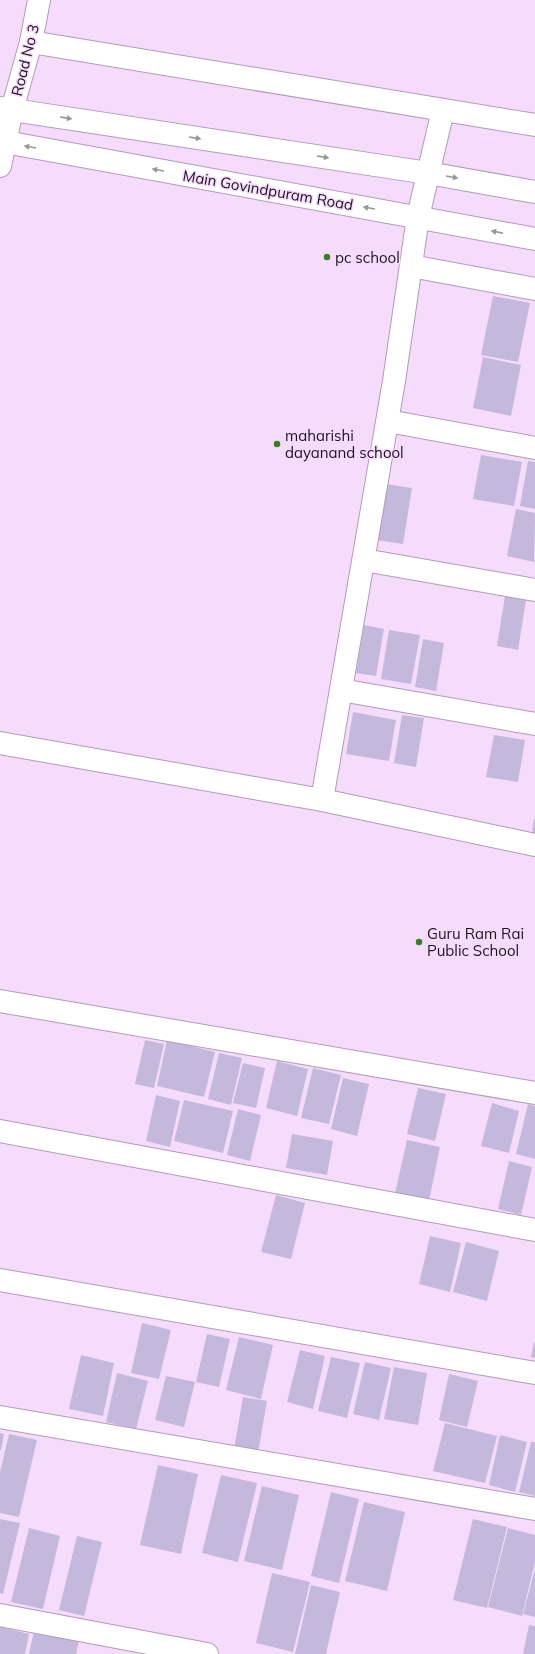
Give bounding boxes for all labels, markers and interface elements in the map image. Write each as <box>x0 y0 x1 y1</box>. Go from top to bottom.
street label: Road No 3 <box>7 22 43 98</box>
one-way arrow <box>60 115 72 121</box>
one-way arrow <box>189 135 201 141</box>
one-way arrow <box>24 144 36 150</box>
one-way arrow <box>317 154 329 160</box>
street label: Main Govindpuram Road <box>181 166 355 214</box>
one-way arrow <box>152 167 164 173</box>
one-way arrow <box>446 174 458 180</box>
one-way arrow <box>363 205 375 211</box>
one-way arrow <box>491 229 503 235</box>
place label: pc school <box>335 248 400 267</box>
marker: pc school <box>322 252 332 262</box>
place label: maharishi dayanand school <box>285 426 404 462</box>
marker: maharishi dayanand school <box>272 439 282 449</box>
place label: Guru Ram Rai Public School <box>427 924 524 960</box>
marker: Guru Ram Rai Public School <box>414 937 424 947</box>

